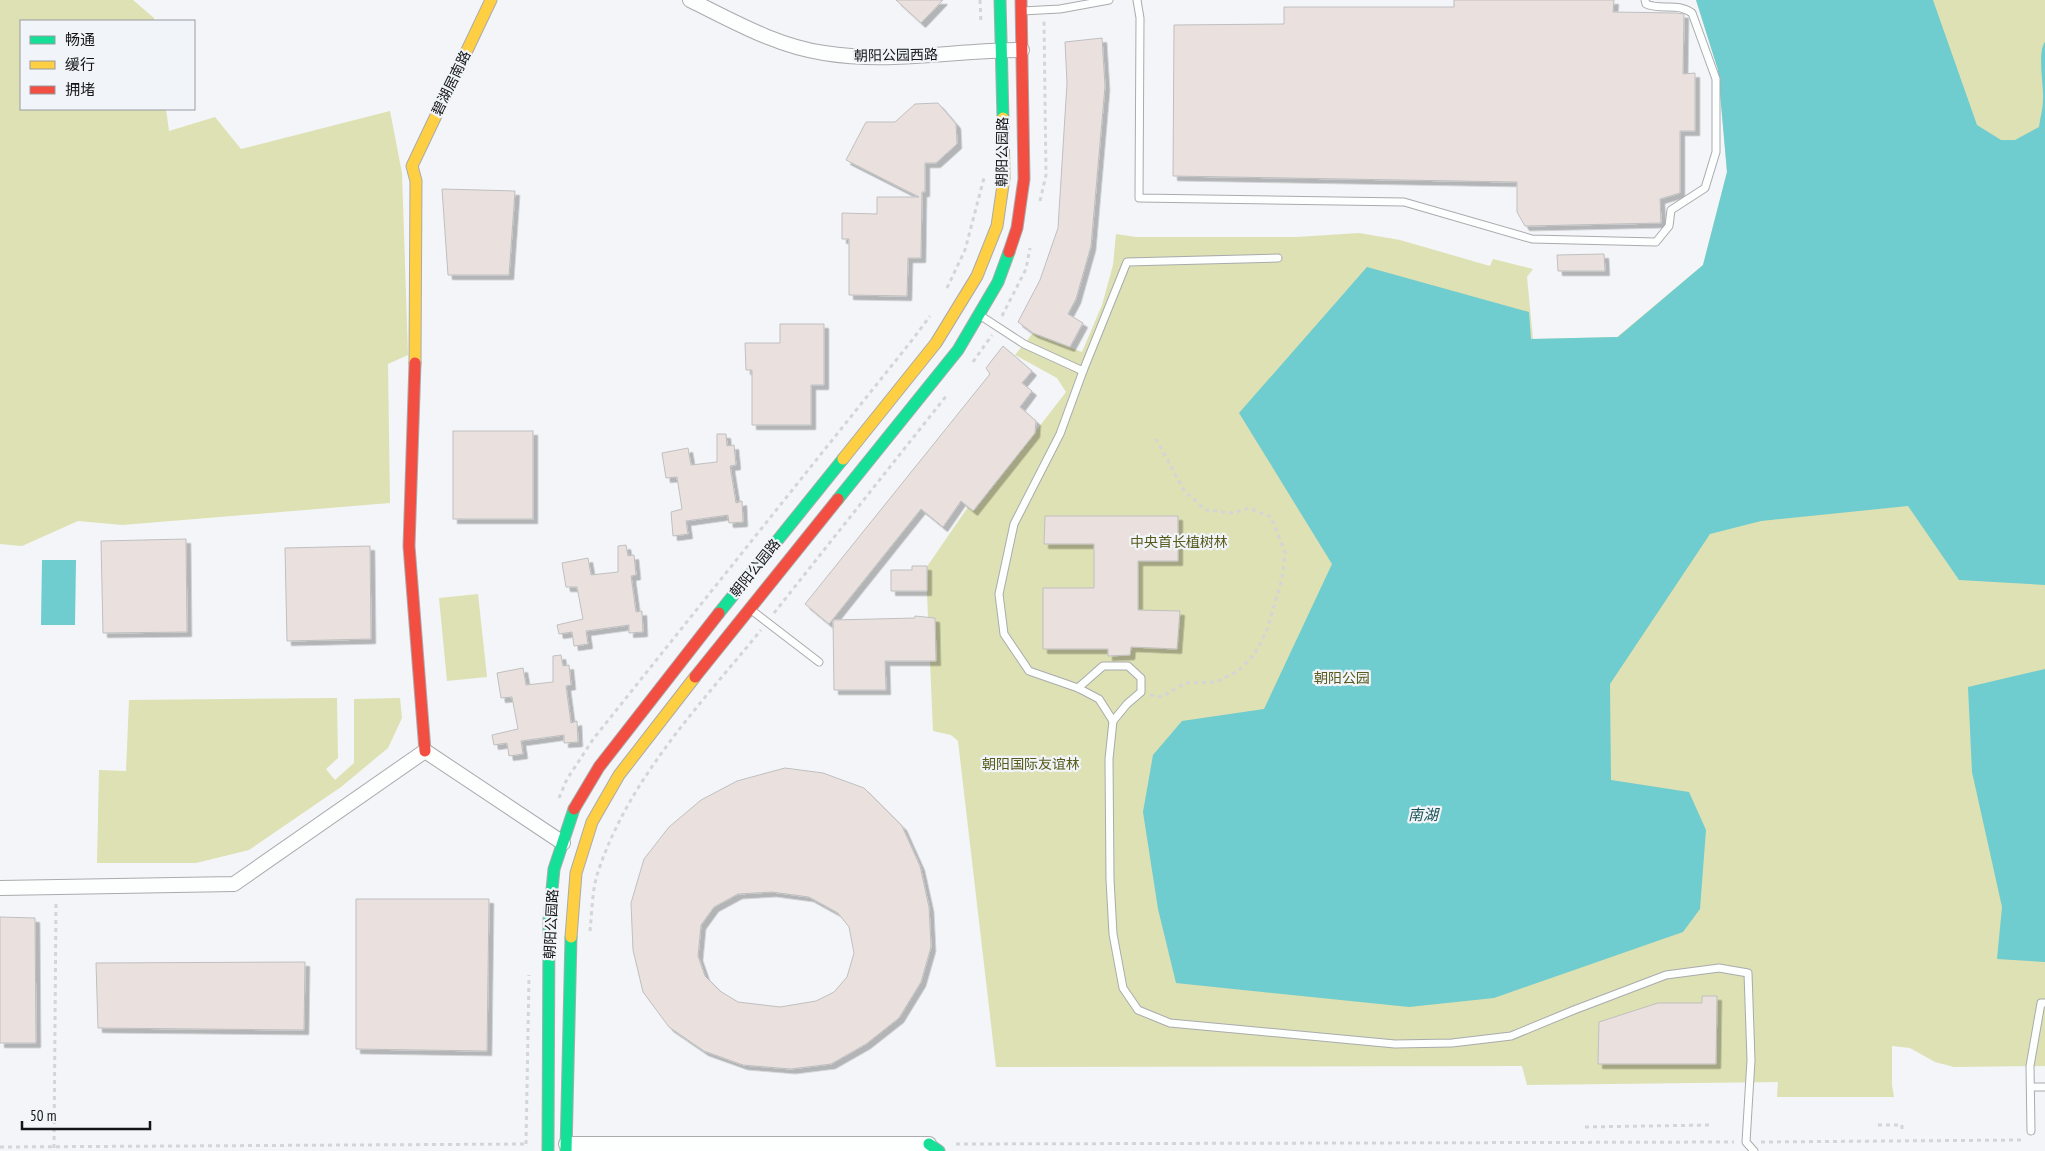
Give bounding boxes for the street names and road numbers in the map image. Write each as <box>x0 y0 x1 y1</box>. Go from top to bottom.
street label: 朝阳公园西路 <box>854 45 938 65</box>
street label: 碧湖居南路 <box>428 48 474 118</box>
street label: 朝阳公园路 <box>992 117 1012 187</box>
street label: 朝阳公园路 <box>726 535 784 601</box>
street label: 朝阳公园路 <box>540 889 562 959</box>

